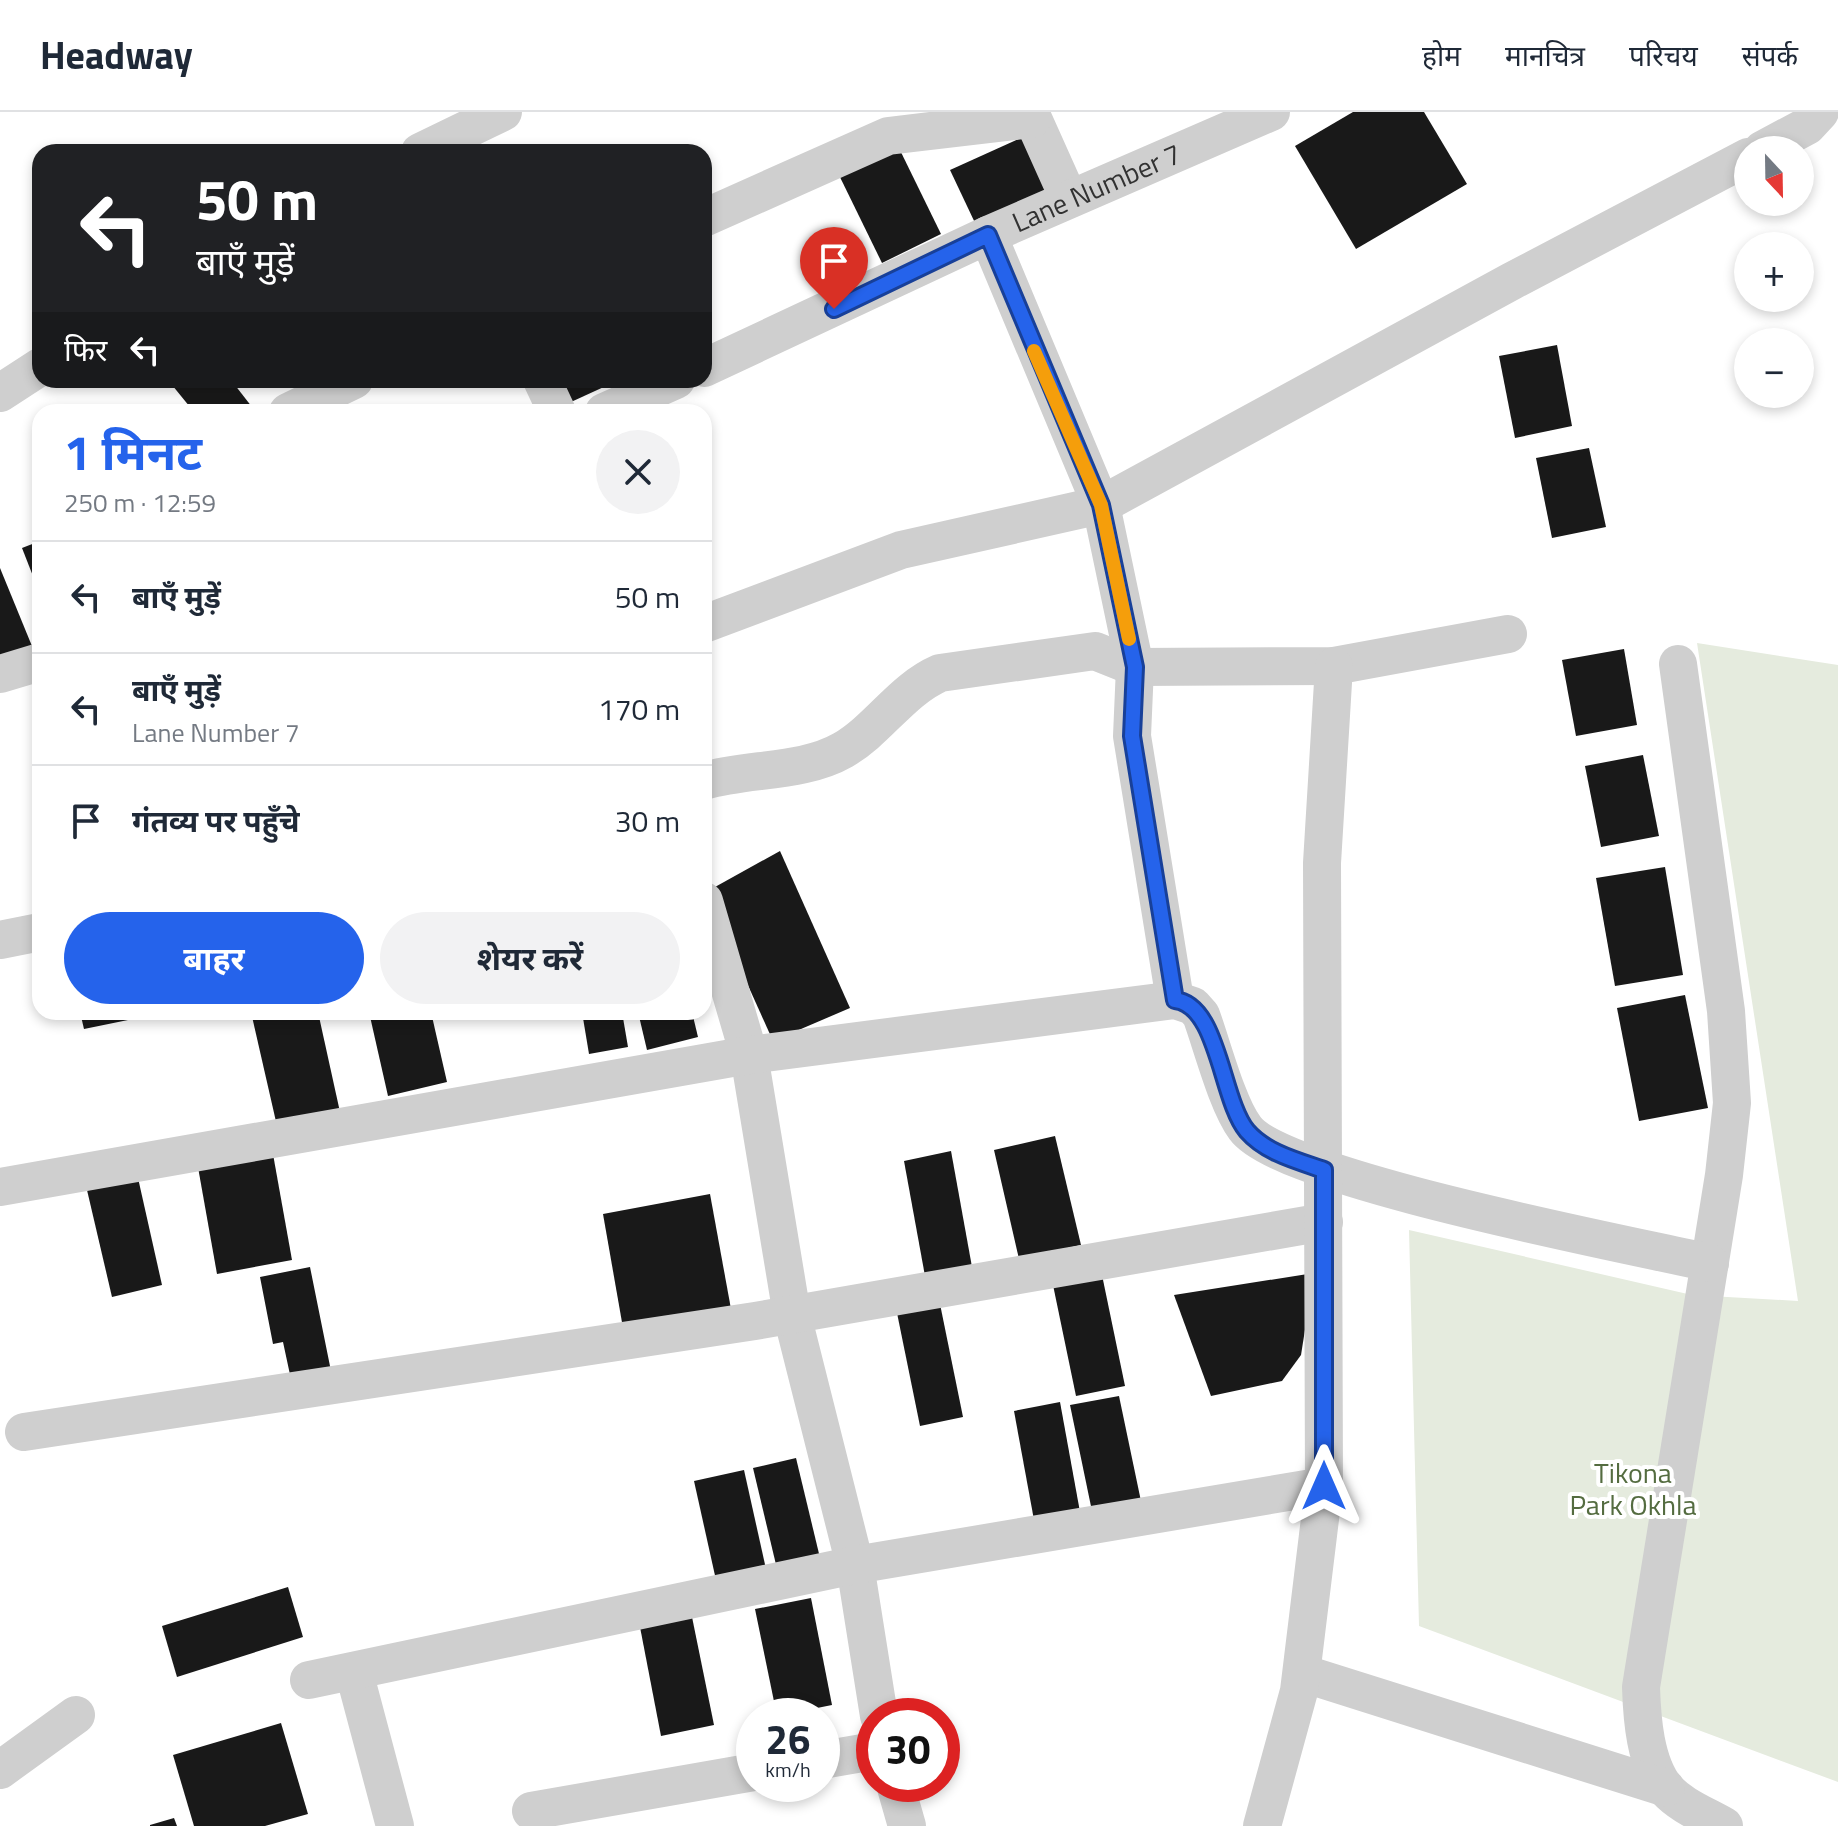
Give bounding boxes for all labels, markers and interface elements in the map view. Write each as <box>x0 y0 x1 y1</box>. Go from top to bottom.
text: Headway <box>40 26 193 84</box>
text: होम <box>1422 34 1461 77</box>
text: मानचित्र <box>1505 34 1585 77</box>
text: परिचय <box>1629 34 1698 77</box>
text: संपर्क <box>1742 34 1798 77</box>
street label: Lane Number 7 <box>1005 132 1188 243</box>
north arrow <box>1734 136 1814 216</box>
map controls <box>1734 136 1814 408</box>
text: 50 m <box>196 157 318 242</box>
icon: left <box>64 176 168 280</box>
pin <box>800 227 868 309</box>
button: + <box>1734 232 1814 312</box>
text: बाएँ मुड़ें <box>196 234 295 289</box>
icon: arrive <box>812 239 856 283</box>
text: फिर <box>64 327 107 373</box>
icon: left <box>123 328 167 372</box>
button: − <box>1734 328 1814 408</box>
text: 1 मिनट <box>64 416 202 489</box>
button: close <box>596 430 680 514</box>
text: 250 m · 12:59 <box>64 483 216 522</box>
text: बाएँ मुड़ें <box>132 574 221 620</box>
text: 50 m <box>615 574 680 620</box>
icon: left <box>64 575 108 619</box>
text: बाएँ मुड़ें <box>132 667 221 713</box>
text: 170 m <box>598 686 680 732</box>
icon: left <box>64 687 108 731</box>
text: Lane Number 7 <box>132 713 300 752</box>
text: गंतव्य पर पहुँचे <box>132 798 299 844</box>
text: 30 m <box>615 798 680 844</box>
icon: arrive <box>64 799 108 843</box>
button: बाहर <box>64 912 364 1004</box>
button: शेयर करें <box>380 912 680 1004</box>
position arrow <box>1282 1444 1366 1528</box>
park label: Tikona Park Okhla <box>1569 1451 1697 1526</box>
speed limit sign: 30 <box>856 1698 960 1802</box>
text: 26 <box>766 1709 810 1770</box>
text: km/h <box>765 1754 811 1785</box>

